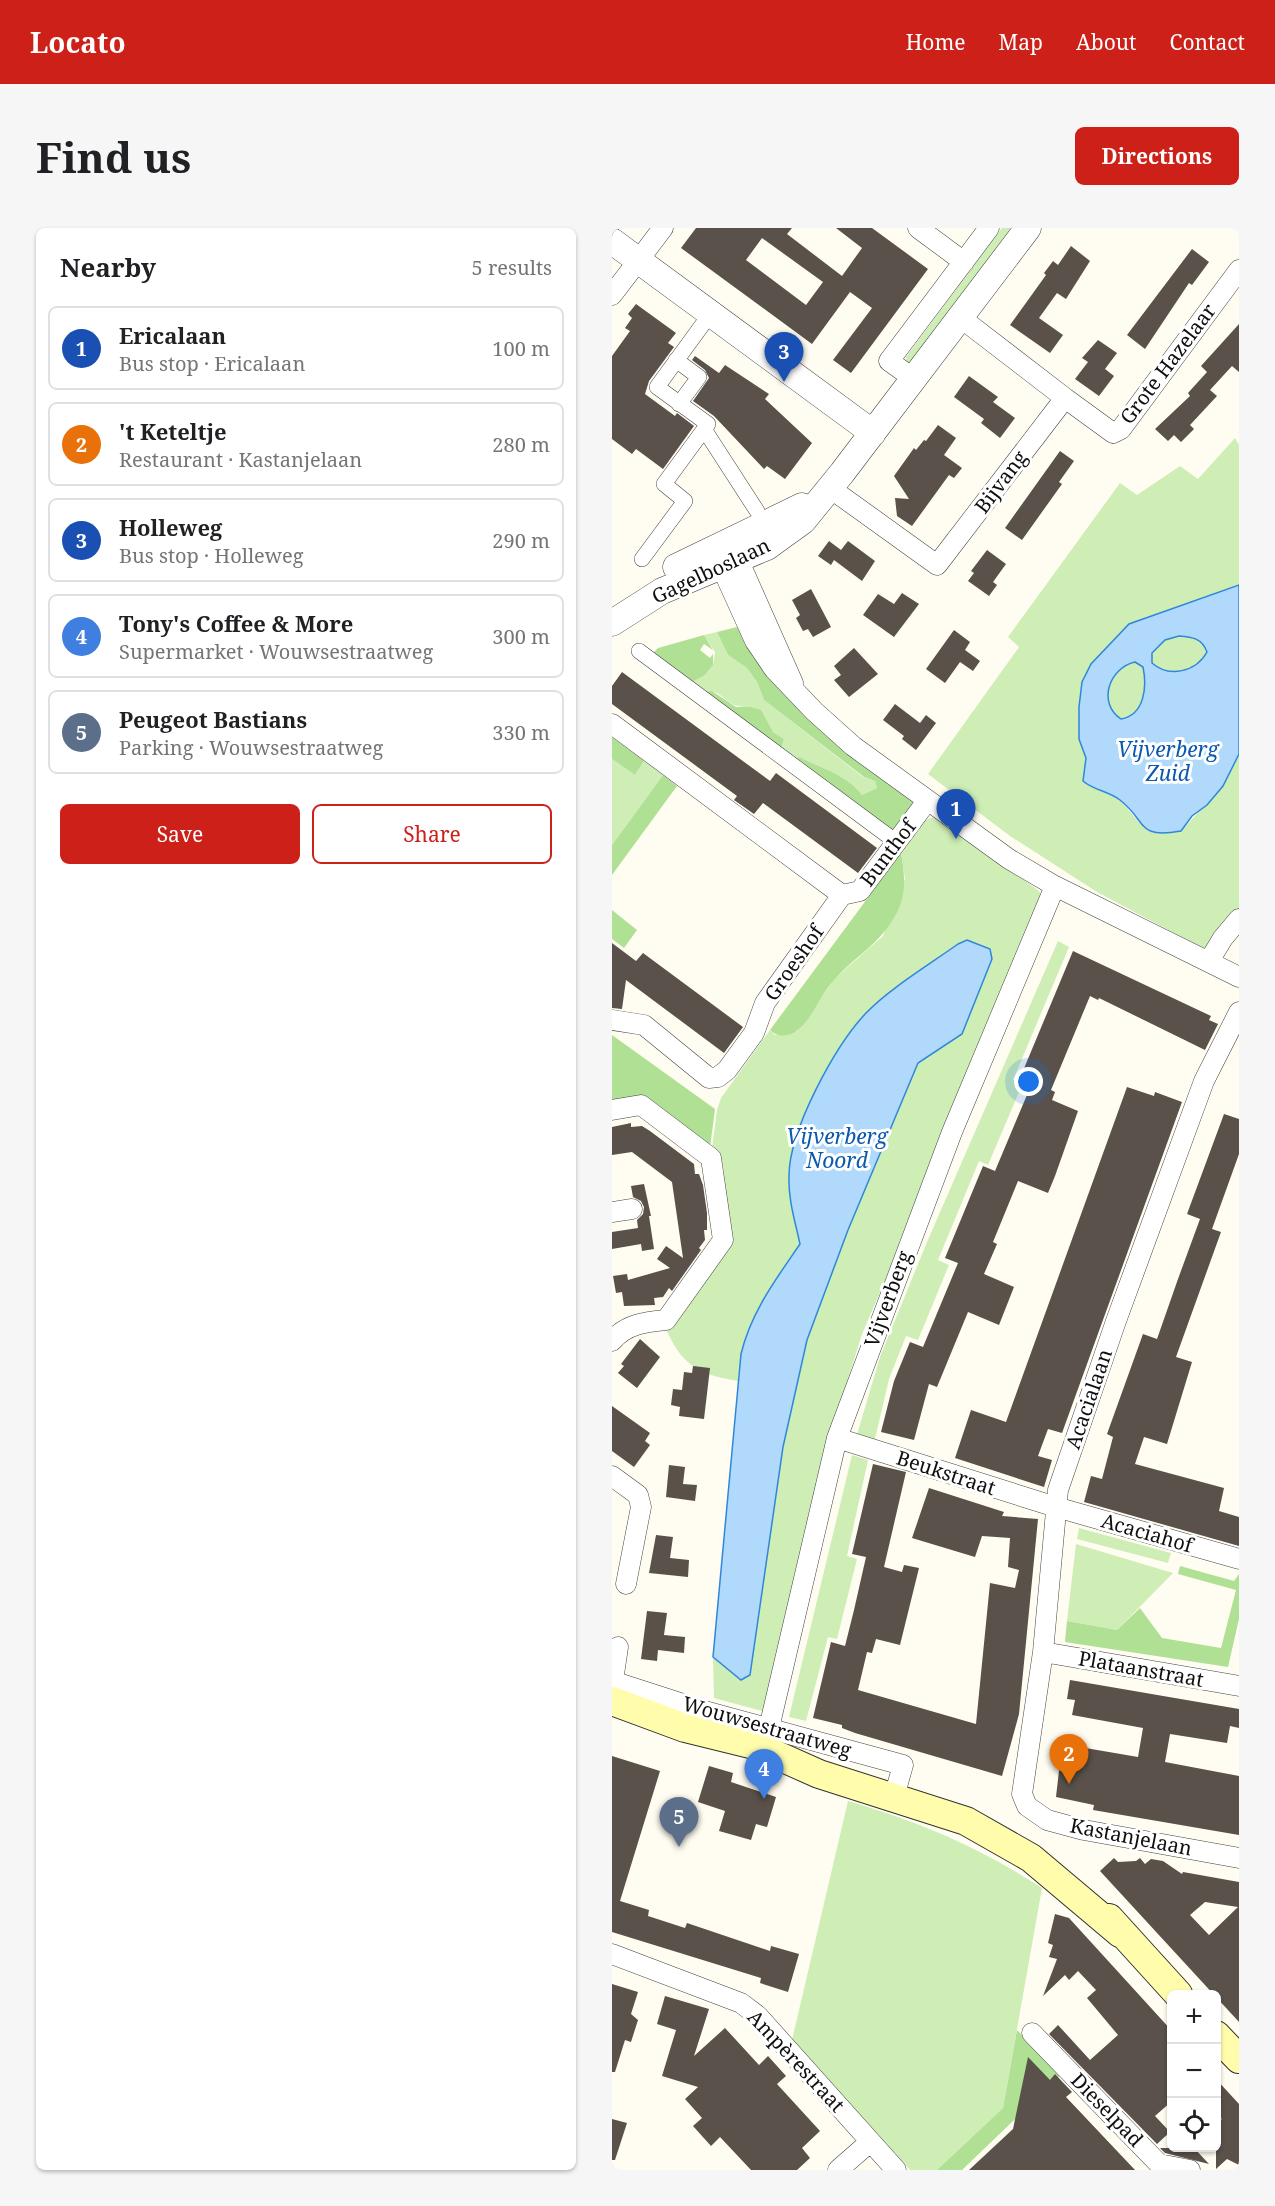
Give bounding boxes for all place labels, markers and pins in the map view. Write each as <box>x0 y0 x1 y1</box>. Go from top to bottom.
pin: 3 <box>764 332 804 382</box>
pin: 1 <box>936 790 976 839</box>
pin: 2 <box>1050 1734 1088 1784</box>
pin: 4 <box>744 1750 784 1799</box>
pin: 5 <box>660 1798 698 1847</box>

